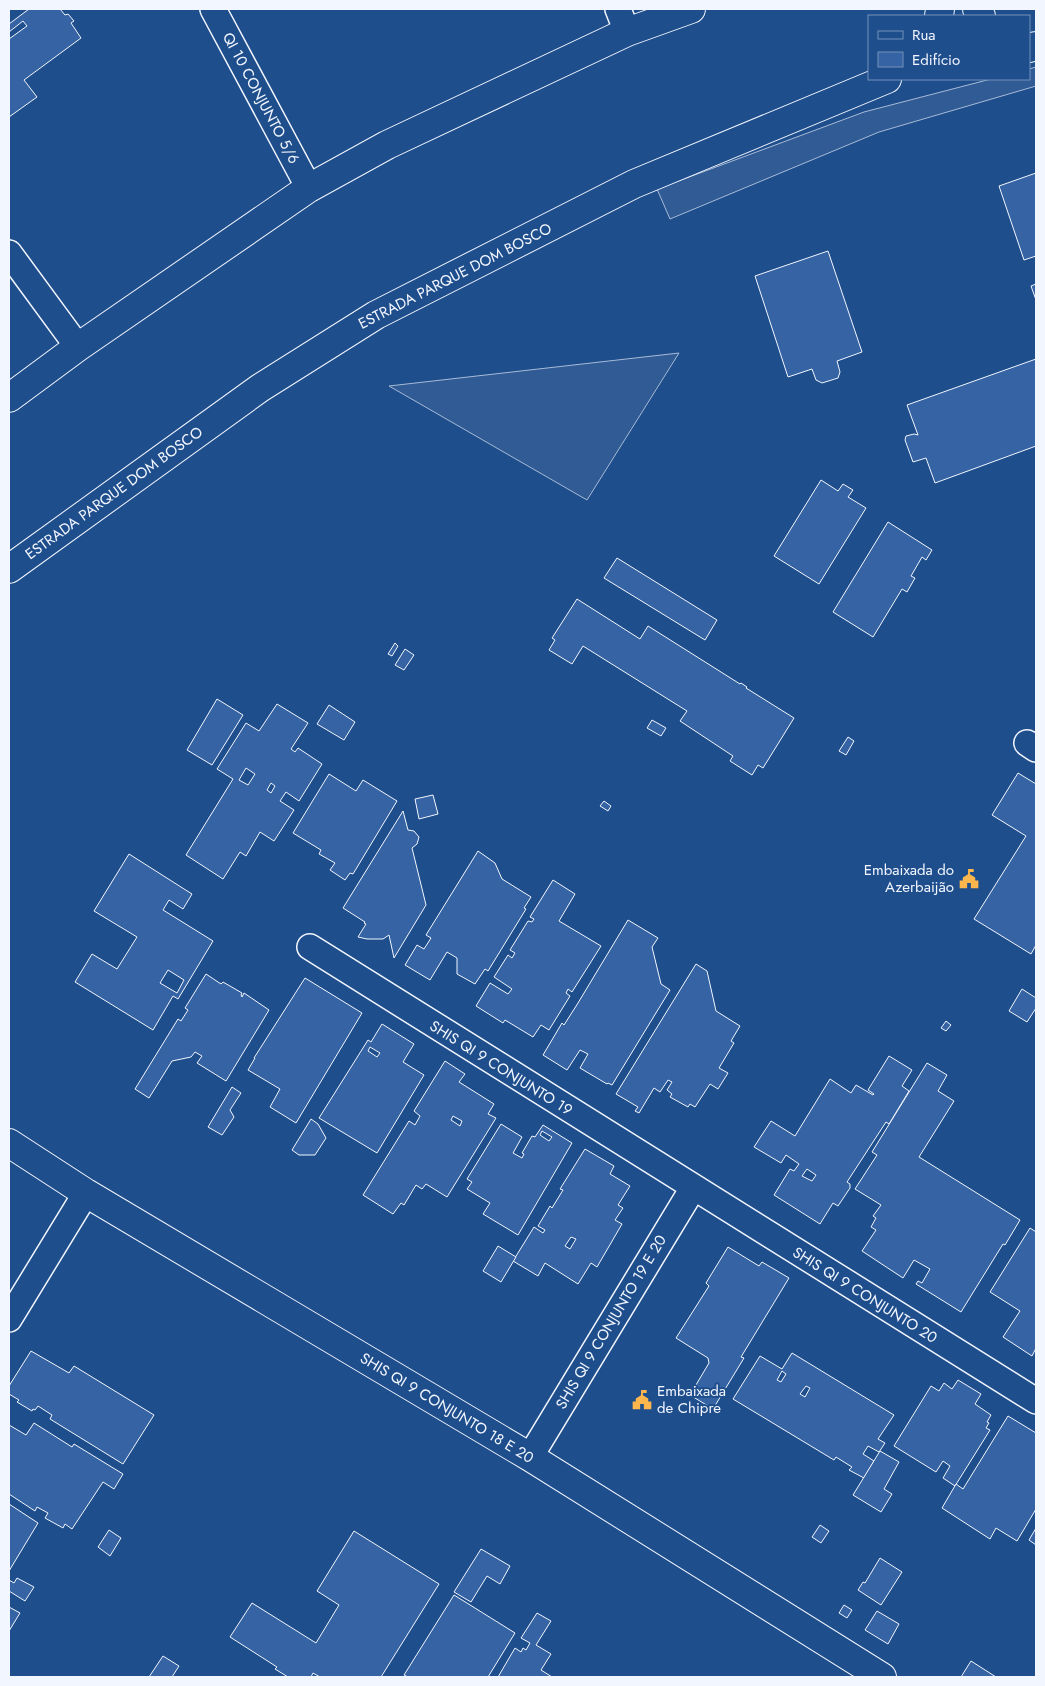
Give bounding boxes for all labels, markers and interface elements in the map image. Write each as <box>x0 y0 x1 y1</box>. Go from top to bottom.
legend <box>868 15 1030 80</box>
text: Rua <box>912 24 936 46</box>
street label: QI 10 CONJUNTO 5/6 <box>217 28 305 168</box>
text: Edifício <box>912 49 960 71</box>
street label: ESTRADA PARQUE DOM BOSCO <box>354 217 556 335</box>
street label: ESTRADA PARQUE DOM BOSCO <box>21 421 207 565</box>
place label: Embaixada do Azerbaijão <box>864 859 954 898</box>
public building icon: Embaixada do Azerbaijão <box>958 868 980 890</box>
street label: SHIS QI 9 CONJUNTO 19 <box>425 1015 577 1121</box>
street label: SHIS QI 9 CONJUNTO 19 E 20 <box>550 1231 672 1413</box>
street label: SHIS QI 9 CONJUNTO 20 <box>788 1241 942 1349</box>
street label: SHIS QI 9 CONJUNTO 18 E 20 <box>356 1347 538 1469</box>
place label: Embaixada de Chipre <box>657 1380 726 1419</box>
public building icon: Embaixada de Chipre <box>631 1389 653 1411</box>

